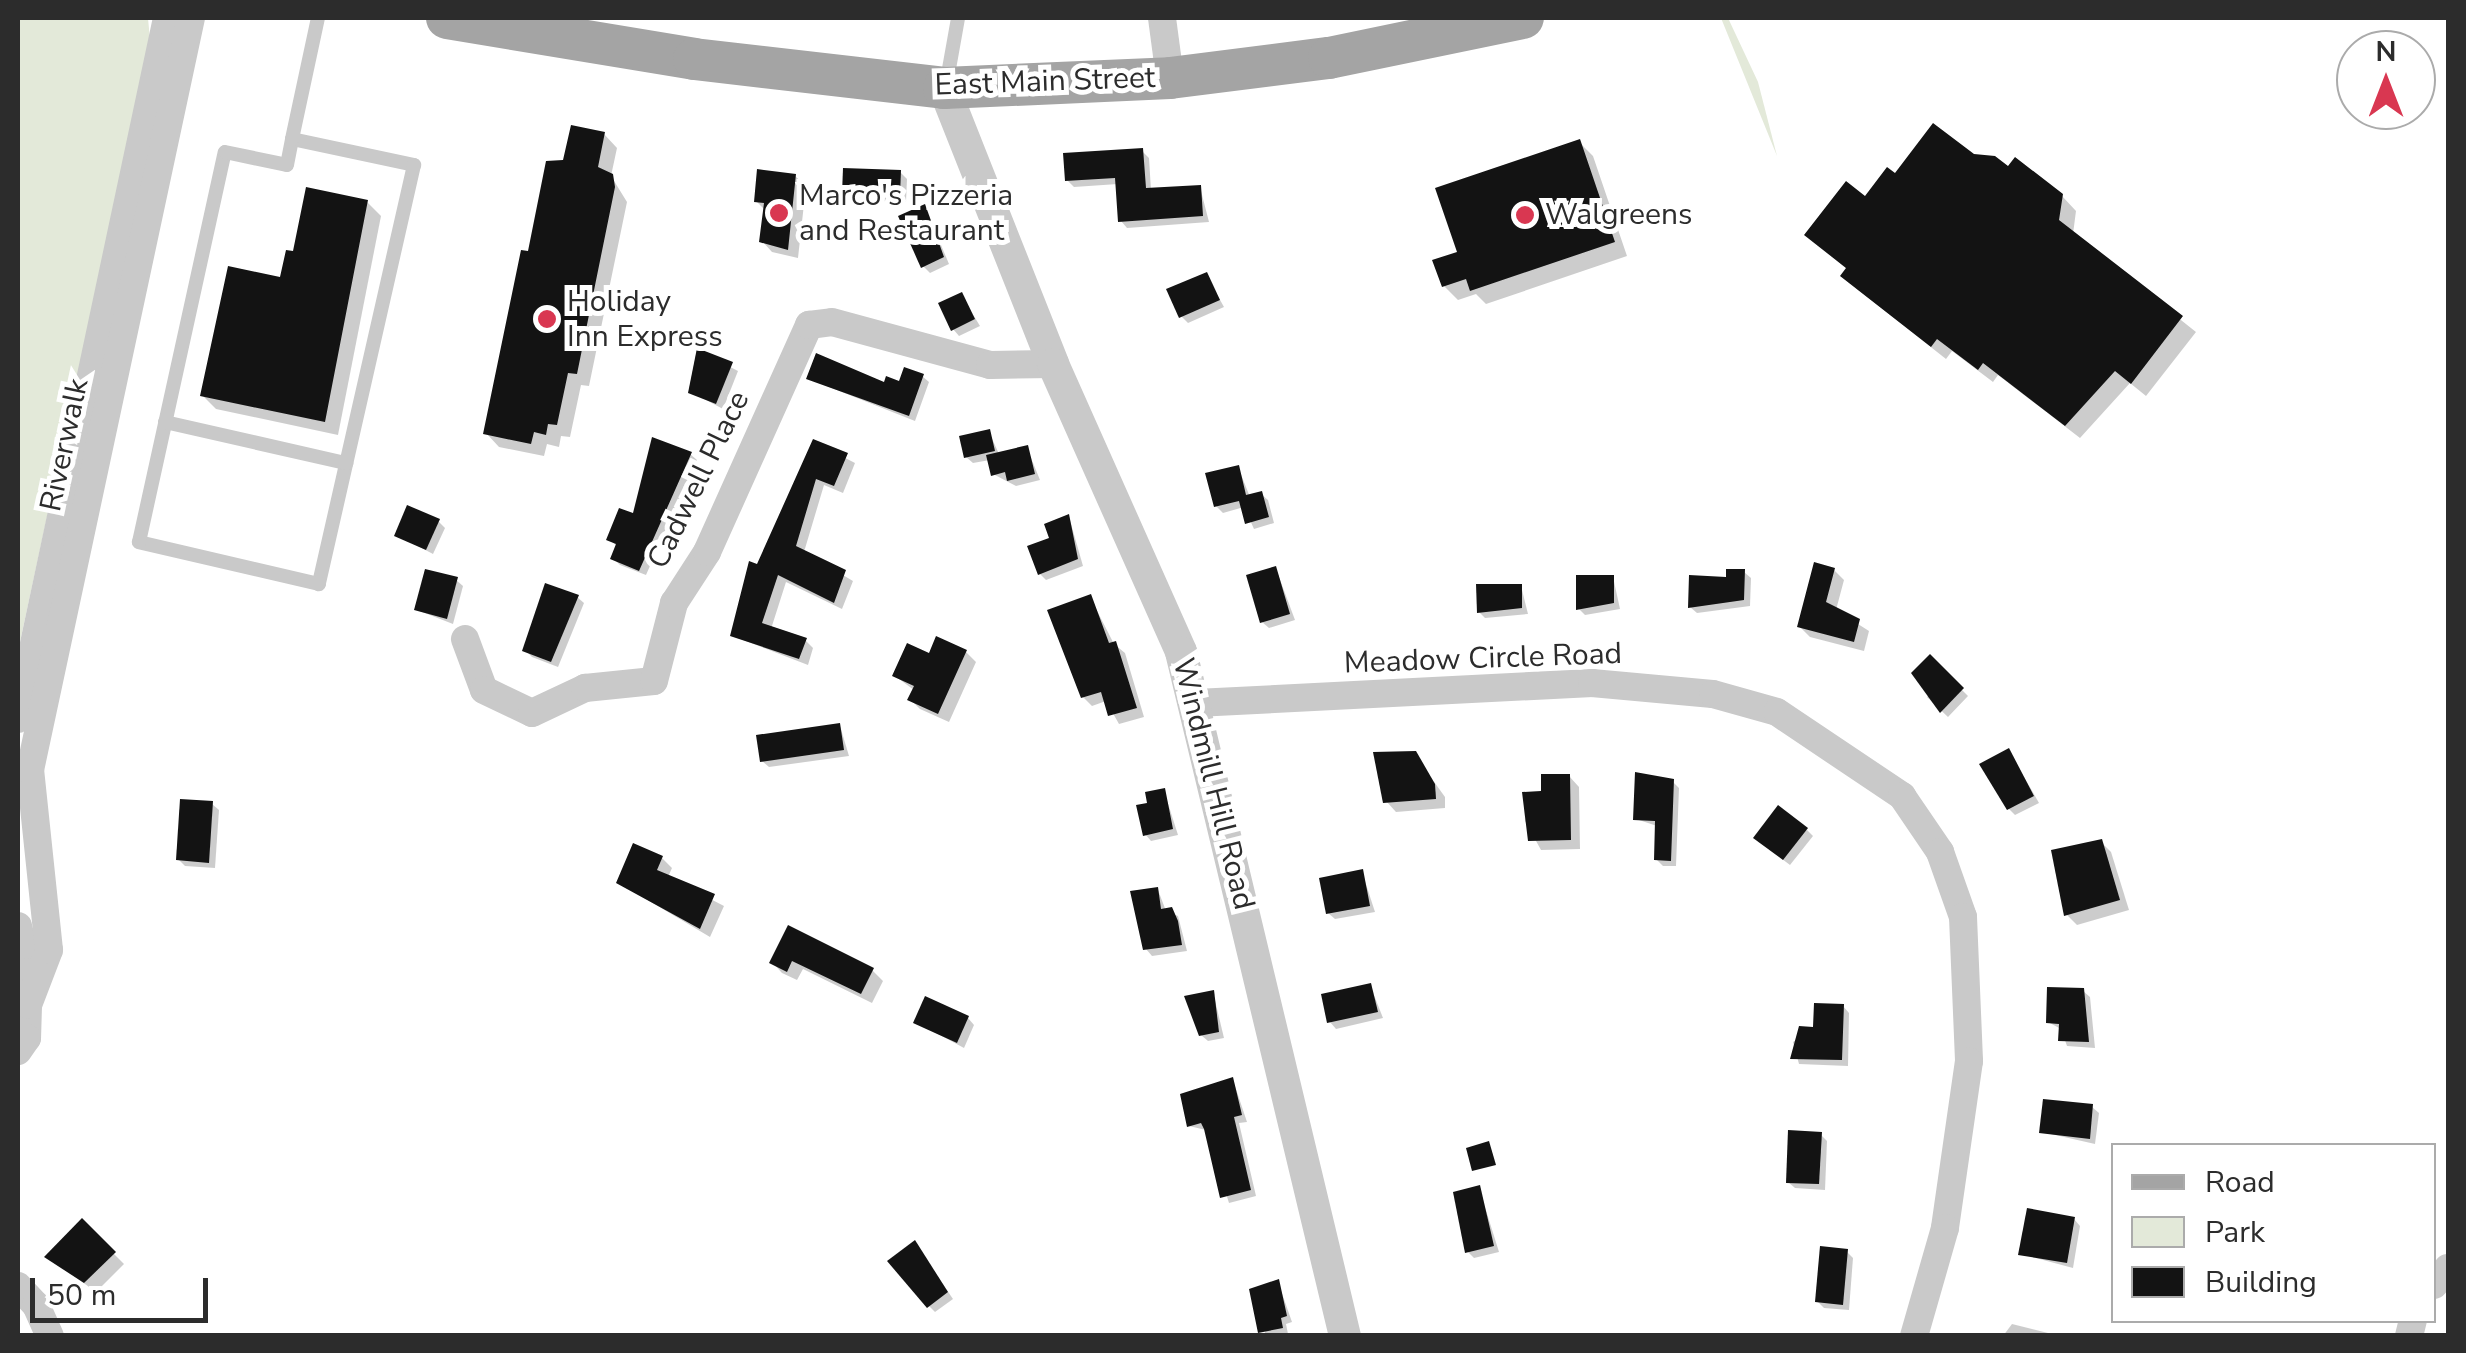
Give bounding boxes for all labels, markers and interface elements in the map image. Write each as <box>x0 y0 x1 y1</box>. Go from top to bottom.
north arrow <box>2336 30 2436 130</box>
text: N <box>2376 33 2396 71</box>
street label: East Main Street <box>934 60 1156 104</box>
place label: Marco's Pizzeria and Restaurant <box>799 178 1013 248</box>
place label: Walgreens <box>1545 197 1692 233</box>
marker: Marco's Pizzeria and Restaurant <box>768 202 790 224</box>
marker: Walgreens <box>1514 204 1536 226</box>
place label: Holiday Inn Express <box>567 284 723 354</box>
marker: Holiday Inn Express <box>536 308 558 330</box>
street label: Riverwalk <box>33 375 97 515</box>
street label: Cadwell Place <box>641 385 757 575</box>
street label: Meadow Circle Road <box>1343 636 1623 682</box>
street label: Windmill Hill Road <box>1164 655 1262 913</box>
legend <box>2111 1143 2436 1323</box>
text: Road <box>2205 1162 2275 1203</box>
text: Park <box>2205 1212 2265 1253</box>
scale bar <box>35 1258 212 1320</box>
text: Building <box>2205 1262 2317 1303</box>
text: 50 m <box>47 1275 116 1316</box>

